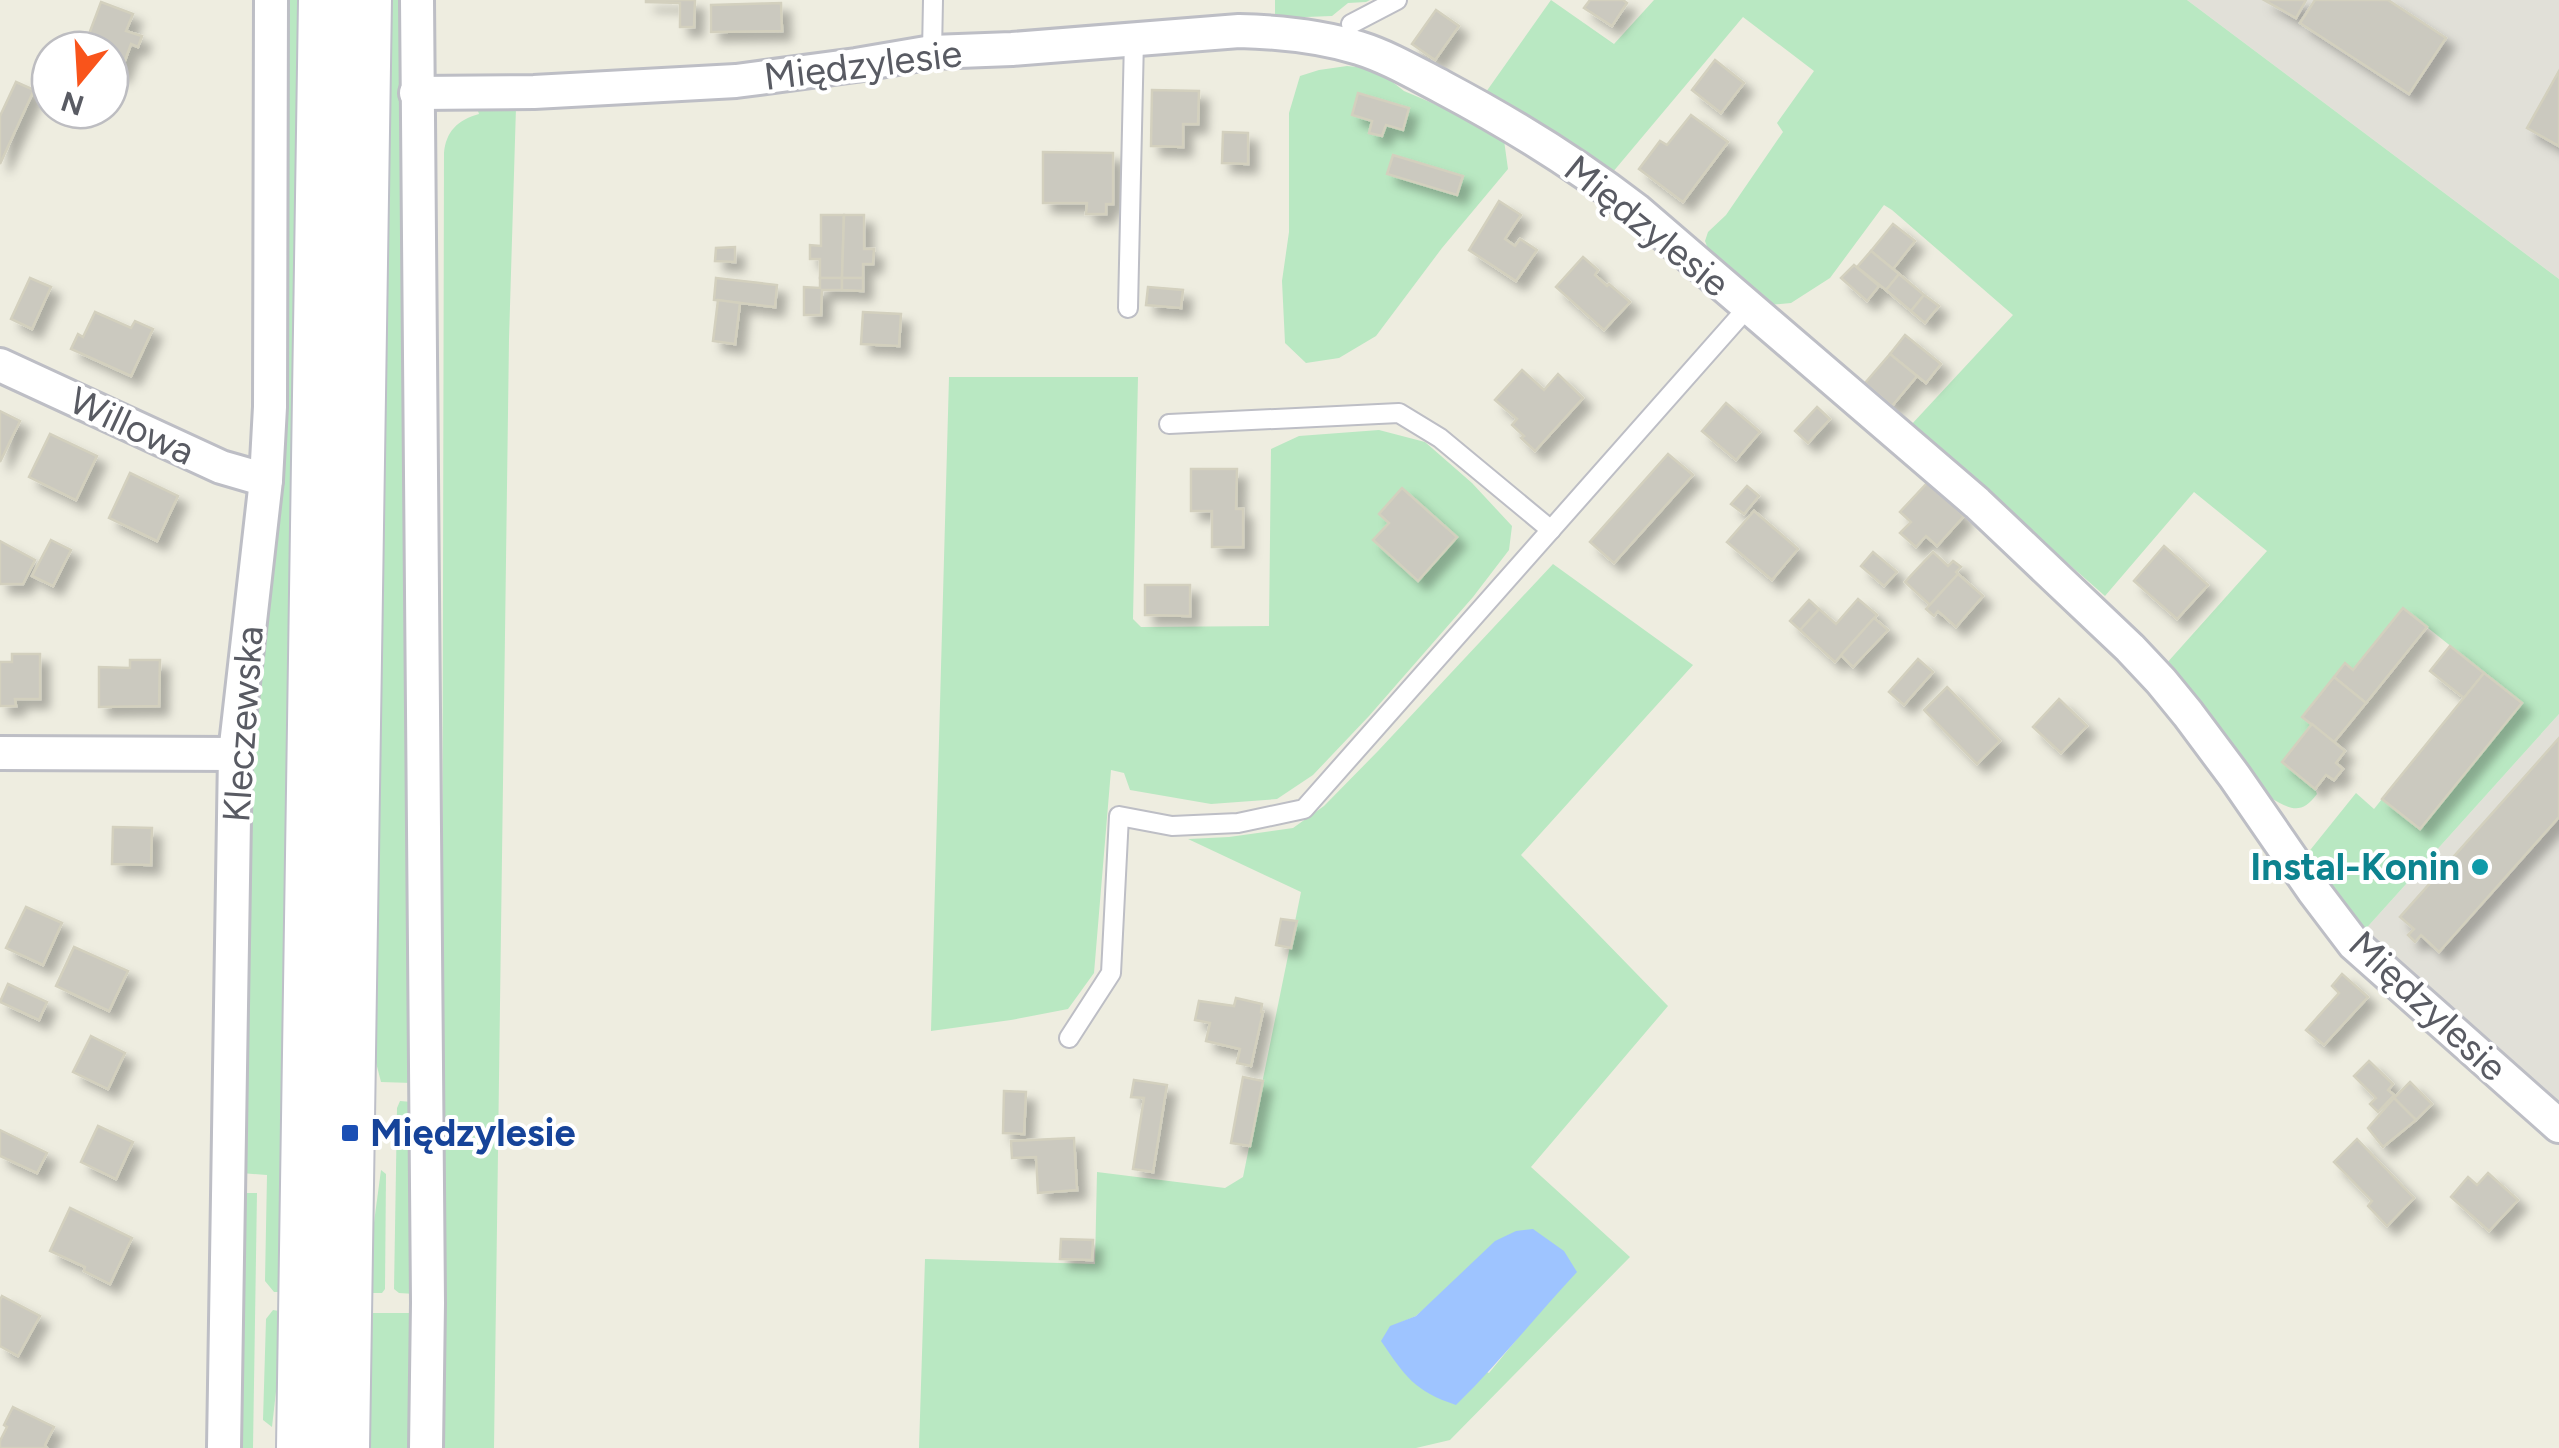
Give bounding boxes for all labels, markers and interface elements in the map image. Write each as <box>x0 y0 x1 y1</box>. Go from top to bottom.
north arrow <box>30 30 130 130</box>
street label: Międzylesie <box>761 30 965 100</box>
text: N <box>57 84 88 123</box>
street label: Międzylesie <box>1555 145 1739 307</box>
street label: Willowa <box>62 377 202 475</box>
street label: Kleczewska <box>213 624 273 824</box>
place label: Instal-Konin <box>2250 844 2460 890</box>
marker: Instal-Konin <box>2469 856 2491 878</box>
street label: Międzylesie <box>2340 921 2516 1091</box>
place label: Międzylesie <box>370 1110 575 1156</box>
marker: Międzylesie <box>339 1122 361 1144</box>

